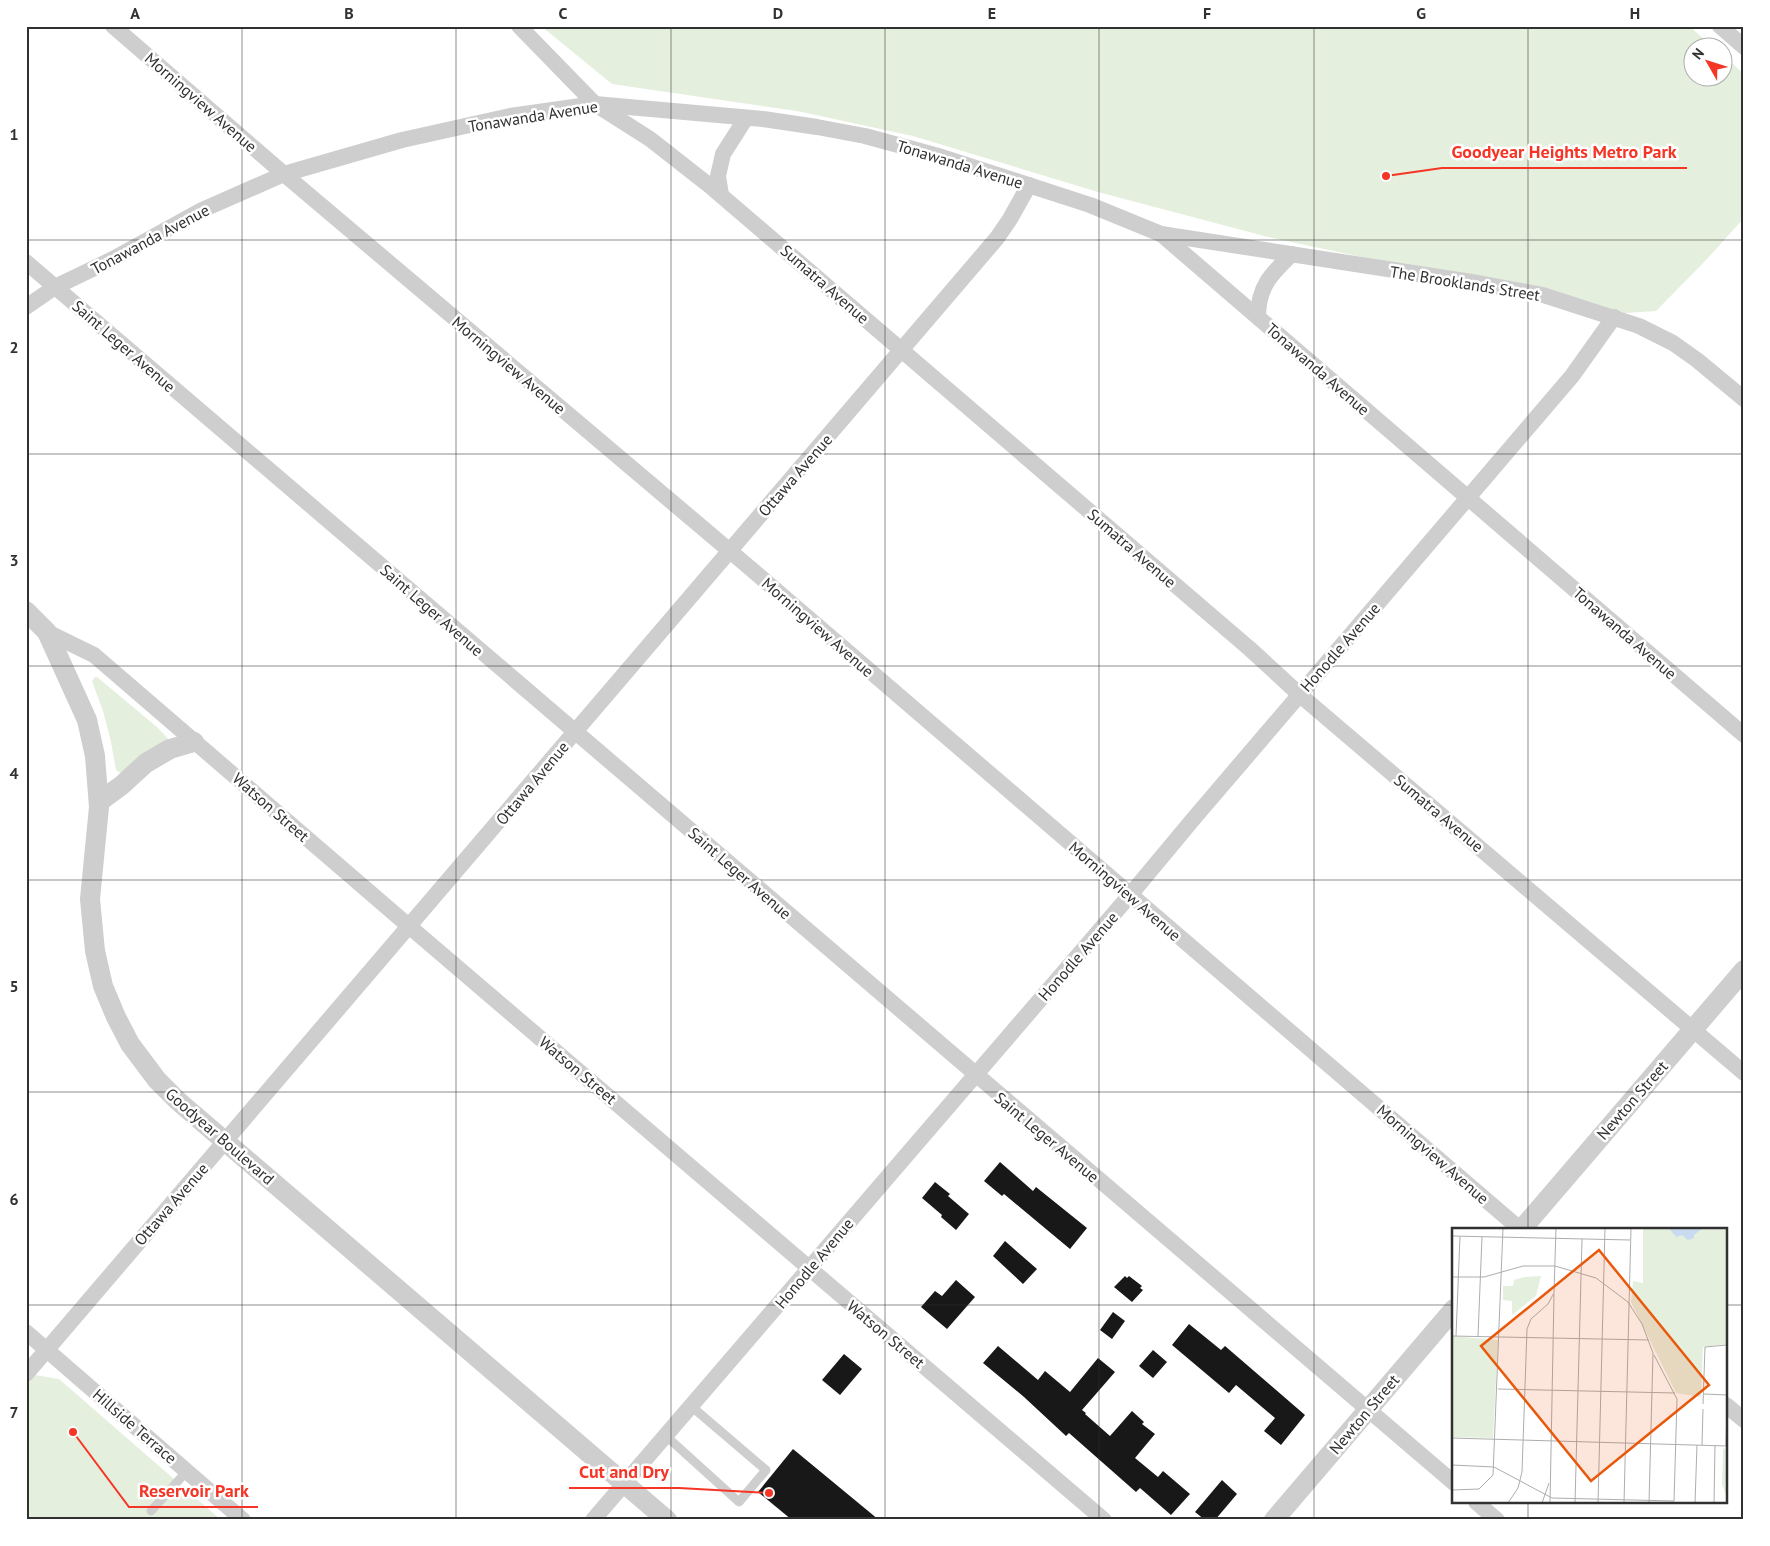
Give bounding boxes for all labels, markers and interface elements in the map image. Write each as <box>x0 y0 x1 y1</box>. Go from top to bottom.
text: A <box>130 3 140 23</box>
text: B <box>344 3 354 23</box>
text: C <box>559 3 568 23</box>
text: D <box>773 3 783 23</box>
text: E <box>988 3 996 23</box>
text: F <box>1203 3 1211 23</box>
text: G <box>1416 3 1426 23</box>
text: H <box>1630 3 1640 23</box>
north arrow <box>1682 38 1732 88</box>
text: N <box>1688 45 1708 63</box>
street label: Morningview Avenue <box>141 48 261 156</box>
street label: Tonawanda Avenue <box>467 96 599 136</box>
text: 1 <box>9 124 19 144</box>
street label: Tonawanda Avenue <box>895 135 1025 193</box>
callout: Goodyear Heights Metro Park <box>1442 135 1687 168</box>
text: Goodyear Heights Metro Park <box>1451 140 1677 163</box>
street label: Tonawanda Avenue <box>88 199 212 279</box>
street label: Sumatra Avenue <box>777 240 873 328</box>
street label: The Brooklands Street <box>1389 261 1542 305</box>
street label: Saint Leger Avenue <box>68 296 180 396</box>
street label: Morningview Avenue <box>448 312 570 418</box>
street label: Tonawanda Avenue <box>1262 319 1374 419</box>
text: 2 <box>9 337 19 357</box>
street label: Ottawa Avenue <box>754 430 836 520</box>
street label: Sumatra Avenue <box>1084 504 1180 592</box>
text: 3 <box>9 550 19 570</box>
street label: Saint Leger Avenue <box>376 560 488 660</box>
street label: Morningview Avenue <box>758 573 878 681</box>
street label: Tonawanda Avenue <box>1569 583 1681 683</box>
street label: Honodle Avenue <box>1296 598 1384 696</box>
street label: Ottawa Avenue <box>491 737 573 829</box>
text: 4 <box>9 763 19 783</box>
street label: Watson Street <box>229 768 314 846</box>
street label: Sumatra Avenue <box>1390 770 1488 856</box>
street label: Saint Leger Avenue <box>684 823 796 923</box>
street label: Morningview Avenue <box>1065 837 1185 945</box>
street label: Honodle Avenue <box>1034 907 1122 1005</box>
text: 5 <box>9 976 19 996</box>
street label: Watson Street <box>535 1032 621 1109</box>
street label: Newton Street <box>1592 1056 1672 1144</box>
street label: Goodyear Boulevard <box>162 1083 278 1189</box>
street label: Saint Leger Avenue <box>991 1087 1103 1187</box>
street label: Morningview Avenue <box>1373 1100 1493 1208</box>
street label: Ottawa Avenue <box>130 1159 212 1249</box>
text: 6 <box>9 1189 19 1209</box>
street label: Honodle Avenue <box>770 1214 858 1312</box>
inset map <box>1452 1228 1728 1504</box>
street label: Watson Street <box>843 1296 929 1373</box>
street label: Newton Street <box>1325 1370 1404 1458</box>
street label: Hillside Terrace <box>89 1384 181 1468</box>
text: 7 <box>9 1402 19 1422</box>
callout: Cut and Dry <box>569 1455 679 1488</box>
text: Cut and Dry <box>579 1460 669 1483</box>
callout: Reservoir Park <box>129 1474 258 1507</box>
text: Reservoir Park <box>139 1479 249 1502</box>

